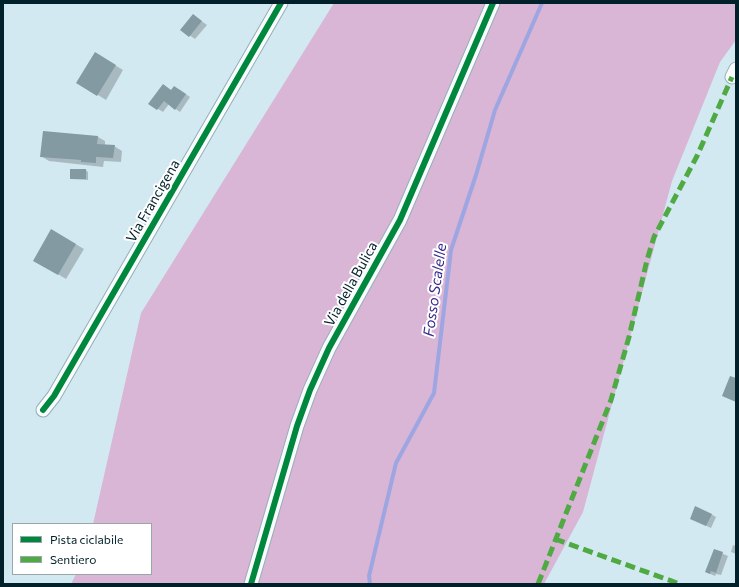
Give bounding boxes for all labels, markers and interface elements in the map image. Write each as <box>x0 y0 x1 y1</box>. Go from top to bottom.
street label: Via Francigena <box>123 157 183 245</box>
street label: Via della Bulica <box>321 239 381 329</box>
water label: Fosso Scalelle <box>420 242 450 338</box>
legend <box>12 523 152 575</box>
text: Pista ciclabile <box>50 532 123 546</box>
text: Sentiero <box>50 552 96 566</box>

